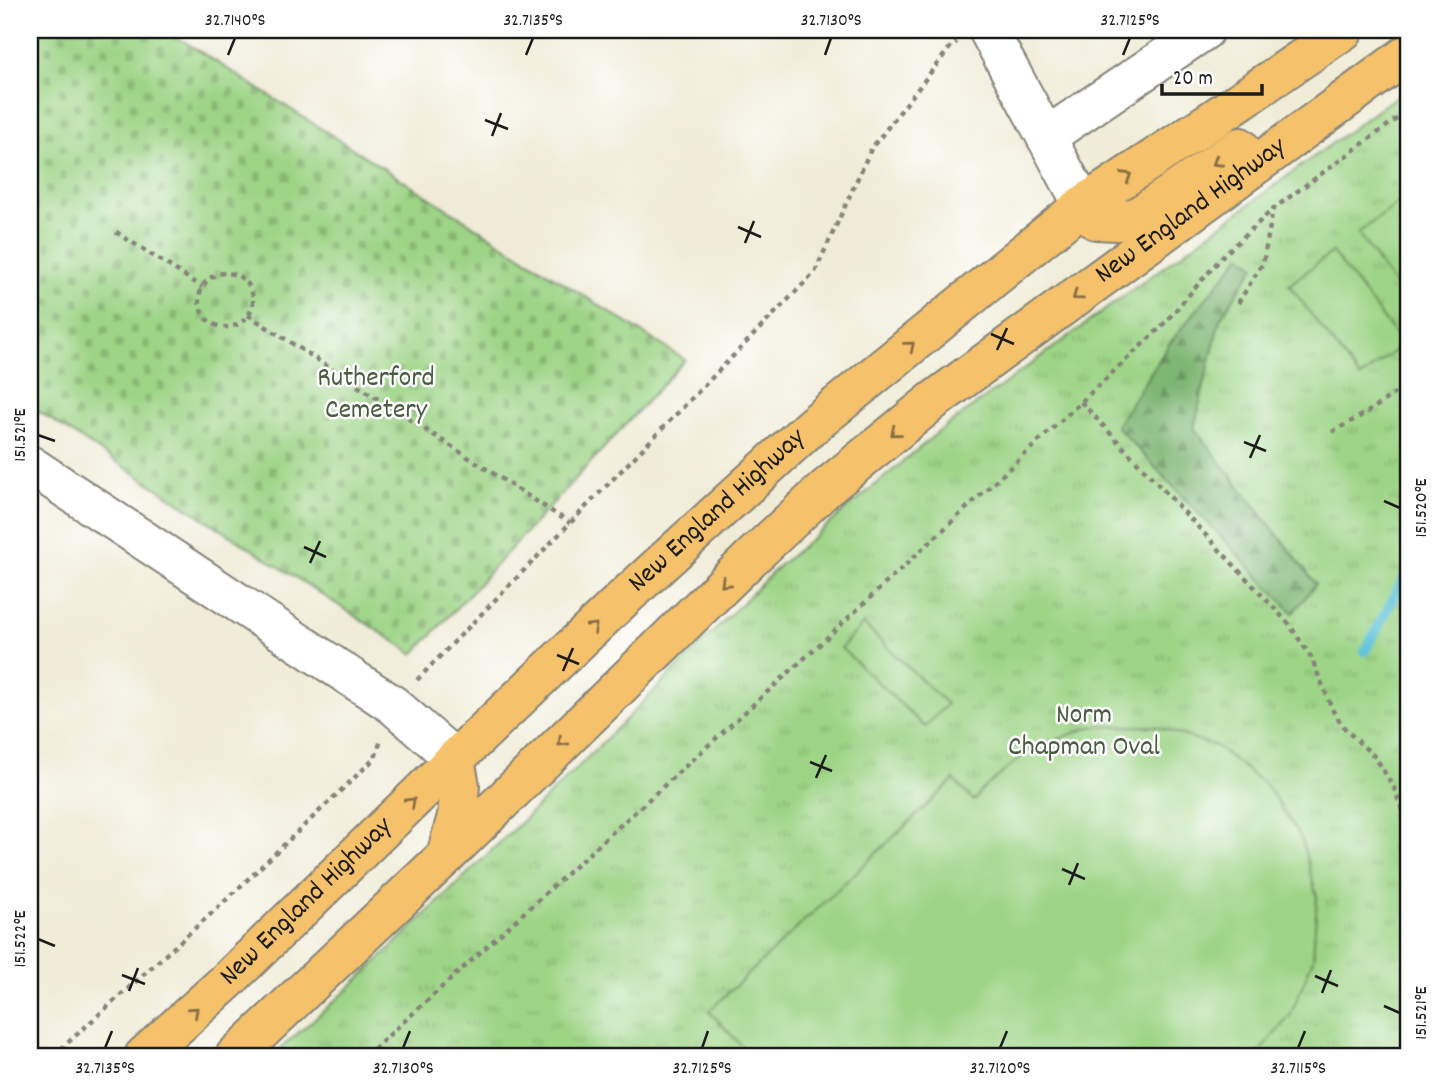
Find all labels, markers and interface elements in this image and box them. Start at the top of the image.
text: 32.7140°S [205,9,265,34]
text: 32.7135°S [503,9,563,34]
text: 32.7130°S [800,9,862,34]
text: 32.7125°S [1100,9,1160,34]
scale bar [1162,52,1262,96]
text: 20 m [1173,65,1213,95]
street label: New England Highway [1088,128,1296,295]
one-way arrow [1212,154,1225,167]
one-way arrow [1119,171,1132,184]
one-way arrow [1072,288,1085,300]
one-way arrow [901,342,914,354]
park label: Rutherford Cemetery [317,360,435,432]
text: 151.521°E [9,408,34,462]
street label: New England Highway [620,420,816,604]
one-way arrow [891,424,904,436]
text: 151.520°E [1410,478,1435,538]
one-way arrow [721,575,733,587]
one-way arrow [585,623,598,636]
park label: Norm Chapman Oval [1008,697,1160,769]
one-way arrow [558,734,571,747]
one-way arrow [403,797,416,810]
street label: New England Highway [212,808,403,997]
text: 151.522°E [9,910,34,968]
text: 151.521°E [1410,986,1435,1040]
one-way arrow [186,1006,199,1019]
text: 32.7135°S [75,1057,135,1082]
text: 32.7130°S [372,1057,434,1082]
text: 32.7125°S [672,1057,732,1082]
text: 32.7120°S [969,1057,1031,1082]
text: 32.7115°S [1270,1057,1326,1082]

